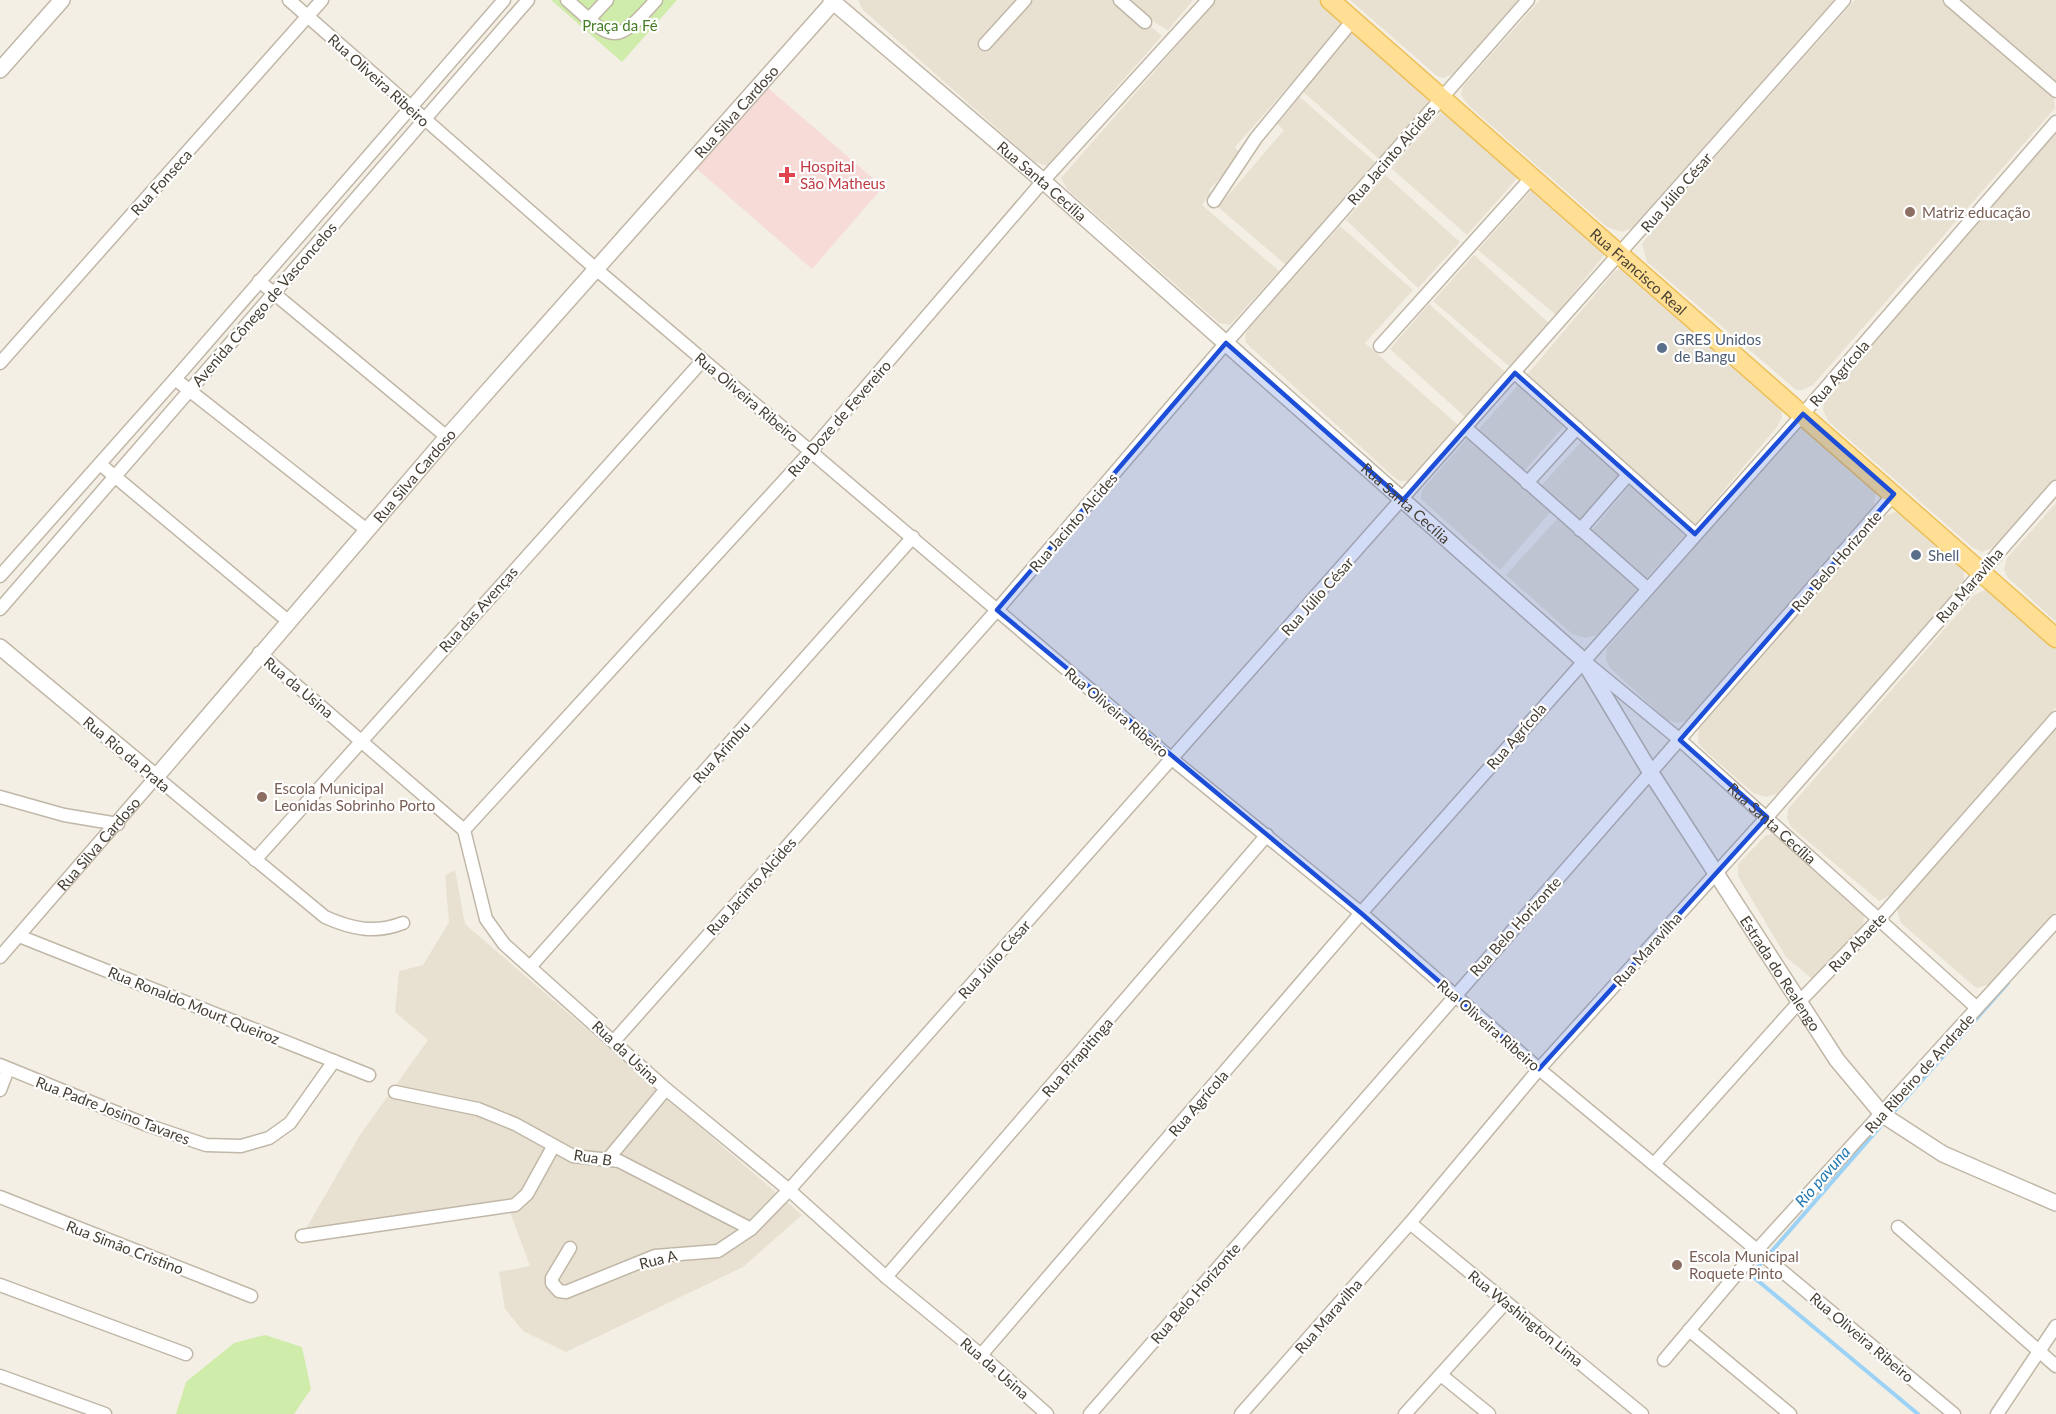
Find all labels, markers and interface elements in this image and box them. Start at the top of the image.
park label: Praça da Fé [582,16,658,34]
street label: Rua Oliveira Ribeiro [325,30,433,130]
street label: Rua Silva Cardoso [690,61,782,161]
street label: Rua Jacinto Alcides [1343,102,1439,208]
street label: Rua Santa Cecília [994,137,1091,225]
street label: Rua Fonseca [127,145,195,219]
street label: Rua Júlio César [1637,148,1716,235]
place label: Hospital São Matheus [800,157,885,192]
marker: Hospital São Matheus [778,166,796,184]
place label: Matriz educação [1922,203,2031,221]
marker: Matriz educação [1903,205,1917,219]
street label: Avenida Cônego de Vasconcelos [188,218,340,390]
street label: Rua Francisco Real [1587,224,1691,318]
place label: GRES Unidos de Bangu [1674,330,1761,365]
street label: Rua Agrícola [1805,336,1873,410]
marker: GRES Unidos de Bangu [1655,341,1669,355]
street label: Rua Oliveira Ribeiro [691,348,803,446]
street label: Rua Doze de Fevereiro [784,356,894,480]
street label: Rua Silva Cardoso [369,425,459,526]
street label: Rua Santa Cecília [1358,459,1454,547]
street label: Rua Jacinto Alcides [1025,469,1121,575]
street label: Rua Belo Horizonte [1787,507,1885,615]
street label: Rua Maravilha [1932,544,2006,626]
place label: Shell [1928,546,1959,564]
marker: Shell [1909,548,1923,562]
street label: Rua Júlio César [1277,553,1357,639]
street label: Rua das Avenças [435,562,521,656]
street label: Rua da Usina [261,653,337,721]
street label: Rua Oliveira Ribeiro [1061,663,1173,761]
street label: Rua Agrícola [1482,699,1550,773]
street label: Rua Rio da Prata [80,712,174,796]
street label: Rua Arimbu [689,718,753,786]
place label: Escola Municipal Leonidas Sobrinho Porto [274,779,435,814]
street label: Rua Santa Cecília [1724,779,1820,868]
marker: Escola Municipal Leonidas Sobrinho Porto [255,790,269,804]
street label: Rua Silva Cardoso [53,793,144,894]
street label: Rua Jacinto Alcides [702,833,800,939]
street label: Rua Belo Horizonte [1466,873,1564,979]
street label: Rua Maravilha [1609,908,1685,990]
street label: Rua Abaete [1824,909,1890,975]
street label: Estrada do Realengo [1737,912,1825,1034]
street label: Rua Júlio César [954,916,1034,1002]
street label: Rua Ronaldo Mourt Queiroz [106,962,283,1048]
street label: Rua Oliveira Ribeiro [1434,976,1544,1074]
street label: Rua Ribeiro de Andrade [1861,1009,1978,1137]
street label: Rua Pirapitinga [1038,1014,1116,1100]
street label: Rua da Usina [589,1016,663,1088]
street label: Rua Agrícola [1164,1066,1232,1140]
street label: Rua Padre Josino Tavares [33,1072,193,1148]
water label: Rio pavuna [1790,1142,1854,1210]
street label: Rua B [573,1145,613,1169]
street label: Rua Simão Cristino [64,1216,186,1278]
street label: Rua Belo Horizonte [1146,1239,1244,1347]
street label: Rua A [637,1245,680,1272]
place label: Escola Municipal Roquete Pinto [1689,1247,1799,1282]
marker: Escola Municipal Roquete Pinto [1670,1258,1684,1272]
street label: Rua Washington Lima [1465,1266,1587,1370]
street label: Rua Maravilha [1291,1275,1365,1357]
street label: Rua Oliveira Ribeiro [1806,1288,1918,1386]
street label: Rua da Usina [957,1333,1033,1403]

